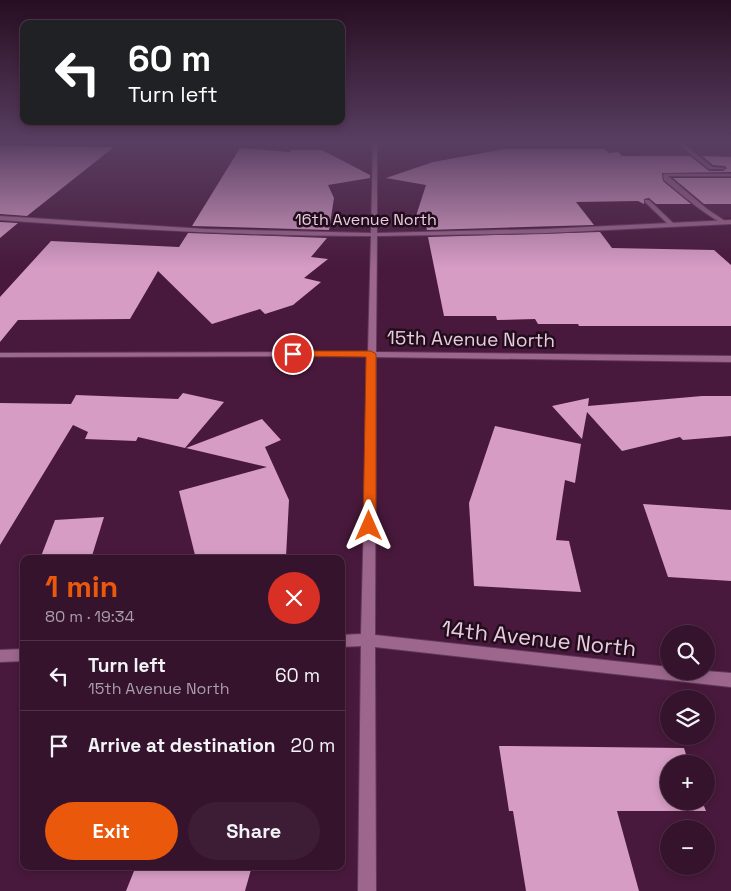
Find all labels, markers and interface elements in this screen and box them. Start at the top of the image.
text: 60 m [128,37,211,81]
icon: left [45,40,110,105]
text: Turn left [128,80,218,108]
street label: 16th Avenue North [295,209,437,230]
street label: 15th Avenue North [387,325,555,353]
pin [272,333,314,375]
icon: arrive [279,340,307,368]
position arrow [342,499,394,551]
text: 1 min [45,567,118,606]
button: close [268,572,320,624]
text: 80 m · 19:34 [45,606,135,627]
street label: 14th Avenue North [440,614,638,662]
map controls [660,625,715,875]
button: search [660,625,715,680]
text: Turn left [88,653,166,678]
icon: left [45,662,73,690]
text: 60 m [275,663,320,688]
text: 15th Avenue North [88,678,230,699]
button: layers [660,690,715,745]
icon: arrive [45,732,73,760]
text: Arrive at destination [88,733,276,758]
text: 20 m [291,733,335,758]
button: + [660,755,715,810]
button: Exit [45,802,178,860]
button: Share [188,802,320,860]
button: − [660,820,715,875]

